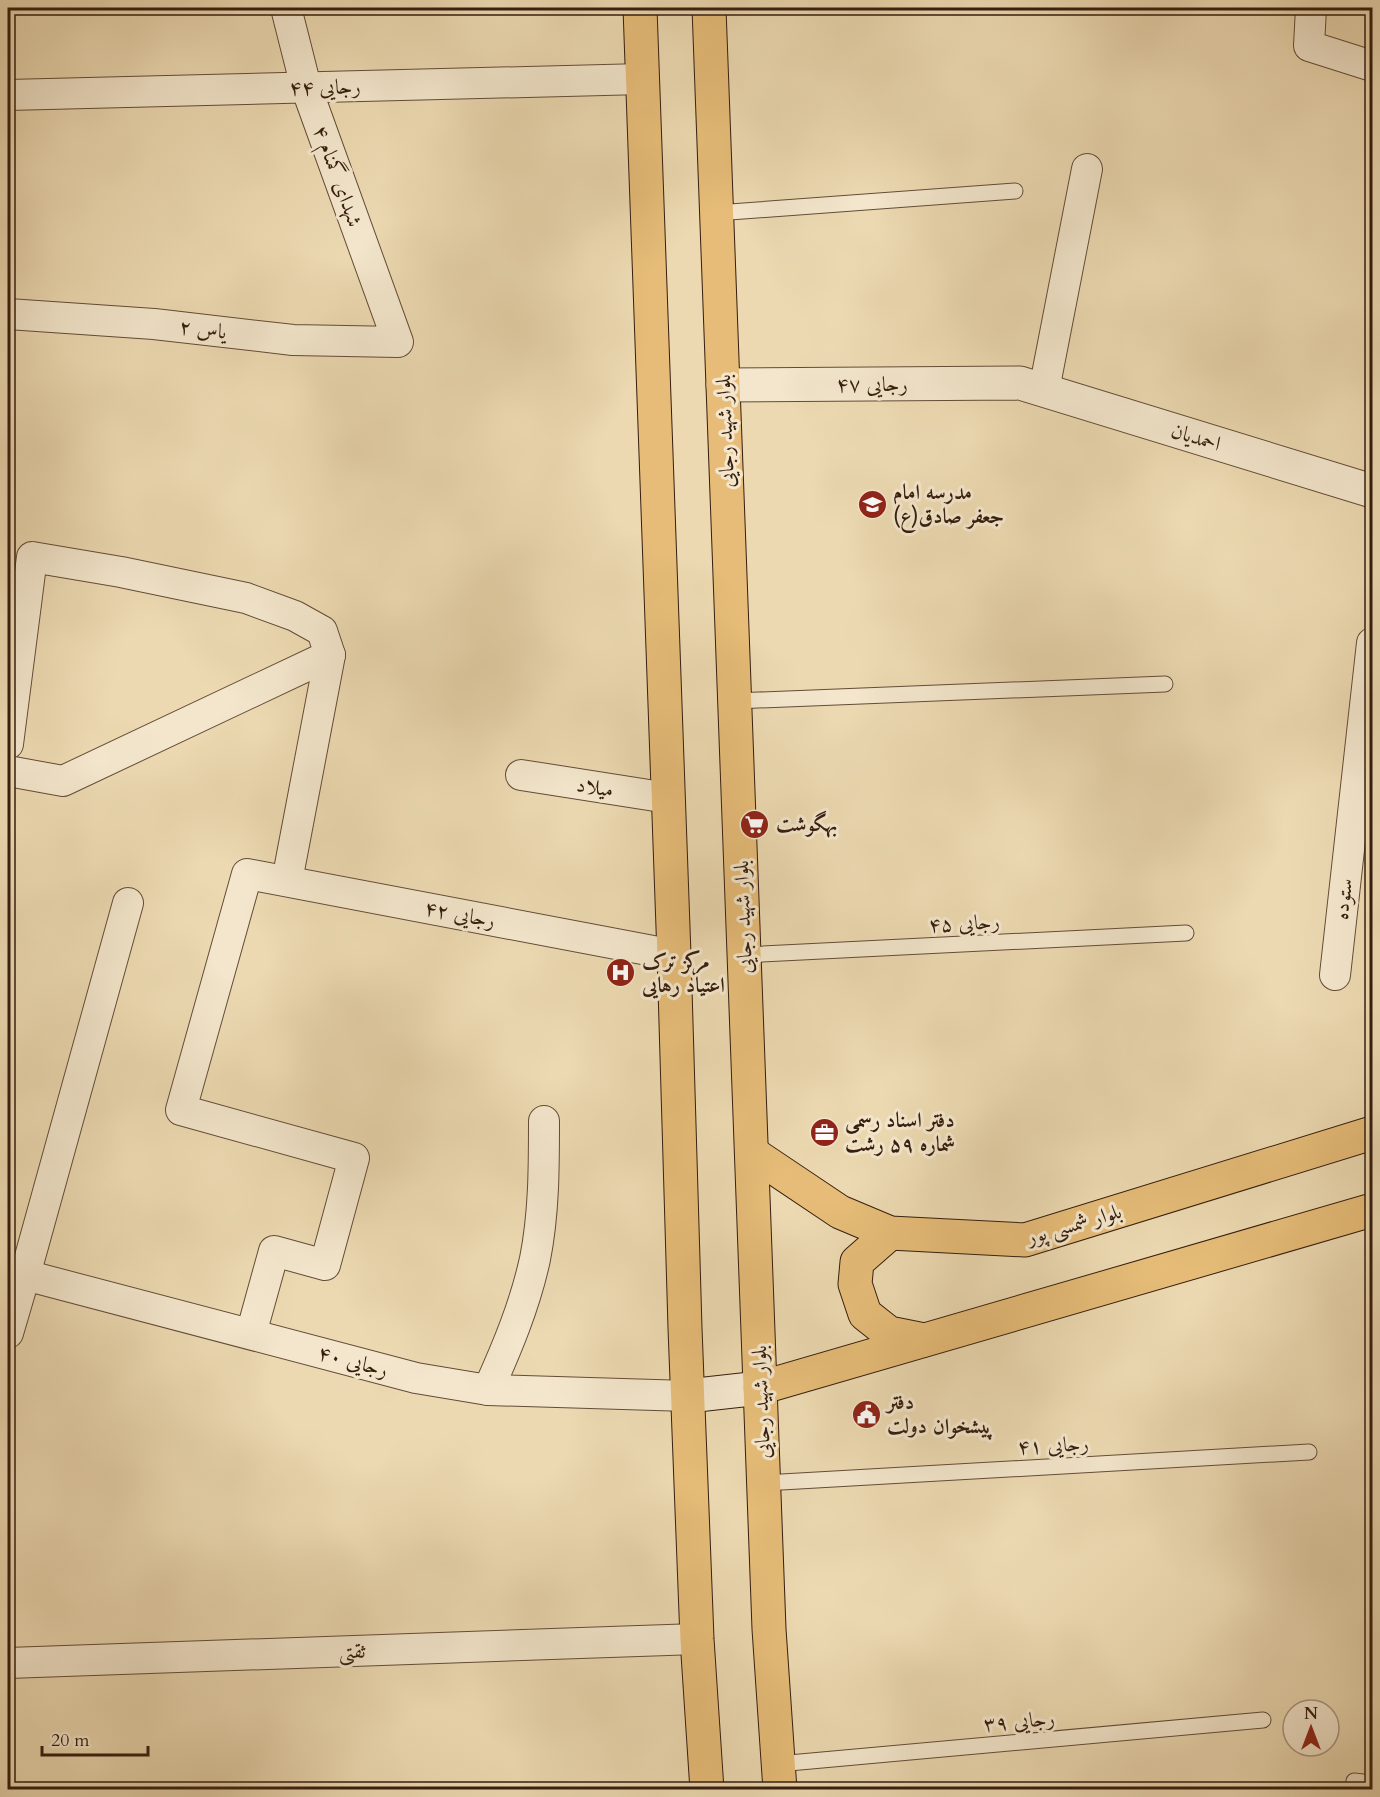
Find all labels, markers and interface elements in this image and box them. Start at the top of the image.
street label: رجایی ۴۴ [289,72,361,103]
street label: شهدای گمنام ۴ [303,121,369,232]
street label: یاس ۲ [178,312,229,347]
street label: رجایی ۴۷ [836,370,908,399]
street label: بلوار شهید رجایی [709,374,742,488]
street label: احمدیان [1167,416,1224,459]
place label: مدرسه امام جعفر صادق(ع) [893,478,1004,533]
school or university icon: مدرسه امام جعفر صادق(ع) [856,488,888,520]
street label: میلاد [574,770,616,805]
supermarket icon: بهگوشت [739,808,771,840]
place label: بهگوشت [776,810,837,839]
street label: بلوار شهید رجایی [727,860,760,974]
street label: ستوده [1327,877,1360,921]
street label: رجایی ۴۲ [422,893,498,936]
street label: رجایی ۴۵ [928,907,1001,940]
place label: مرکز ترک اعتیاد رهایی [641,947,725,1000]
hospital icon: مرکز ترک اعتیاد رهایی [605,957,637,989]
place label: دفتر اسناد رسمی شماره ۵۹ رشت [845,1106,955,1159]
office icon: دفتر اسناد رسمی شماره ۵۹ رشت [808,1116,840,1148]
street label: بلوار شمسی پور [1021,1197,1125,1252]
street label: رجایی ۴۰ [315,1338,391,1385]
street label: بلوار شهید رجایی [745,1345,778,1459]
place label: دفتر پیشخوان دولت [885,1388,993,1441]
public building icon: دفتر پیشخوان دولت [850,1398,882,1430]
street label: رجایی ۴۱ [1017,1429,1090,1462]
street label: ثقتی [338,1636,367,1666]
north arrow [1281,1698,1341,1758]
text: N [1304,1703,1318,1725]
street label: رجایی ۳۹ [982,1704,1056,1739]
scale bar [42,1719,148,1757]
text: 20 m [51,1728,90,1753]

